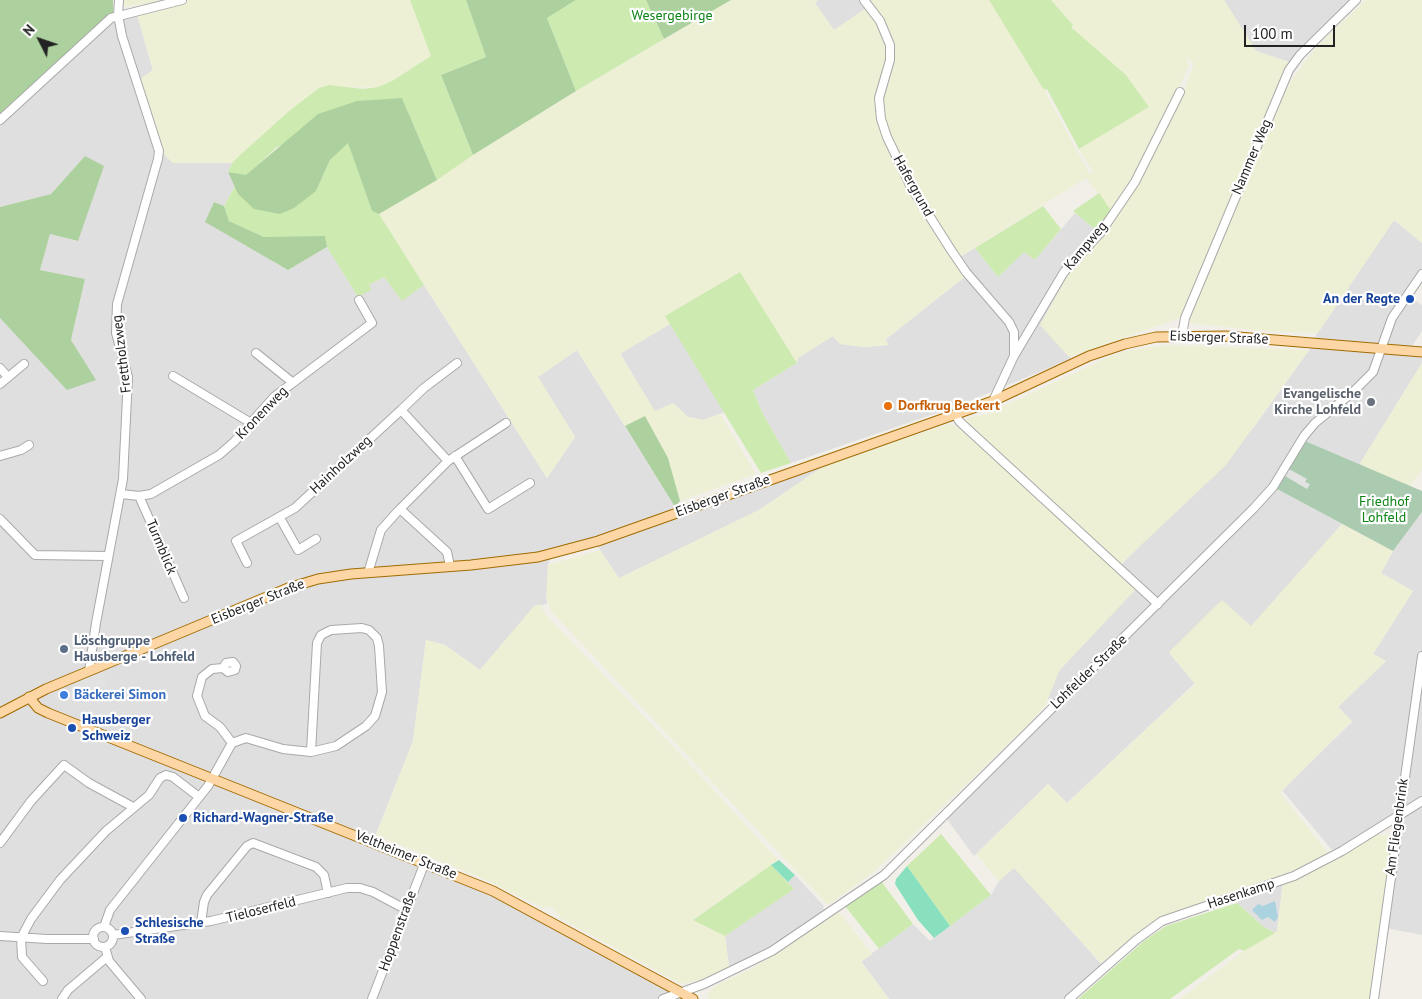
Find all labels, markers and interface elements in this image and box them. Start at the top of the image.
park label: Wesergebirge [631,8,713,24]
north arrow [15,15,65,65]
scale bar [1247,15,1338,47]
text: N [19,21,38,40]
text: 100 m [1252,24,1293,43]
street label: Nammer Weg [1229,117,1275,197]
street label: Hafergrund [889,152,937,220]
street label: Kampweg [1061,218,1111,274]
place label: An der Regte [1323,291,1400,307]
marker: An der Regte [1404,293,1416,305]
street label: Frettholzweg [109,314,135,394]
street label: Eisberger Straße [1169,328,1269,348]
street label: Kronenweg [233,383,291,443]
place label: Evangelische Kirche Lohfeld [1274,386,1361,418]
marker: Evangelische Kirche Lohfeld [1365,396,1377,408]
place label: Dorfkrug Beckert [898,398,1000,414]
marker: Dorfkrug Beckert [882,400,894,412]
street label: Hainholzweg [307,432,375,498]
street label: Eisberger Straße [674,471,772,521]
park label: Friedhof Lohfeld [1359,494,1409,526]
street label: Turmblick [142,517,180,577]
street label: Eisberger Straße [209,576,307,628]
street label: Lohfelder Straße [1047,631,1131,713]
place label: Löschgruppe Hausberge - Lohfeld [74,633,195,666]
marker: Löschgruppe Hausberge - Lohfeld [58,643,70,655]
place label: Bäckerei Simon [74,687,166,703]
marker: Bäckerei Simon [58,689,70,701]
place label: Hausberger Schweiz [82,712,151,744]
marker: Hausberger Schweiz [66,722,78,734]
street label: Am Fliegenbrink [1382,777,1412,877]
place label: Richard-Wagner-Straße [193,810,334,826]
marker: Richard-Wagner-Straße [177,812,189,824]
street label: Veltheimer Straße [353,827,459,883]
street label: Hasenkamp [1205,875,1277,913]
street label: Hoppenstraße [376,888,420,974]
street label: Tieloserfeld [225,893,297,927]
place label: Schlesische Straße [135,915,204,948]
marker: Schlesische Straße [119,925,131,937]

